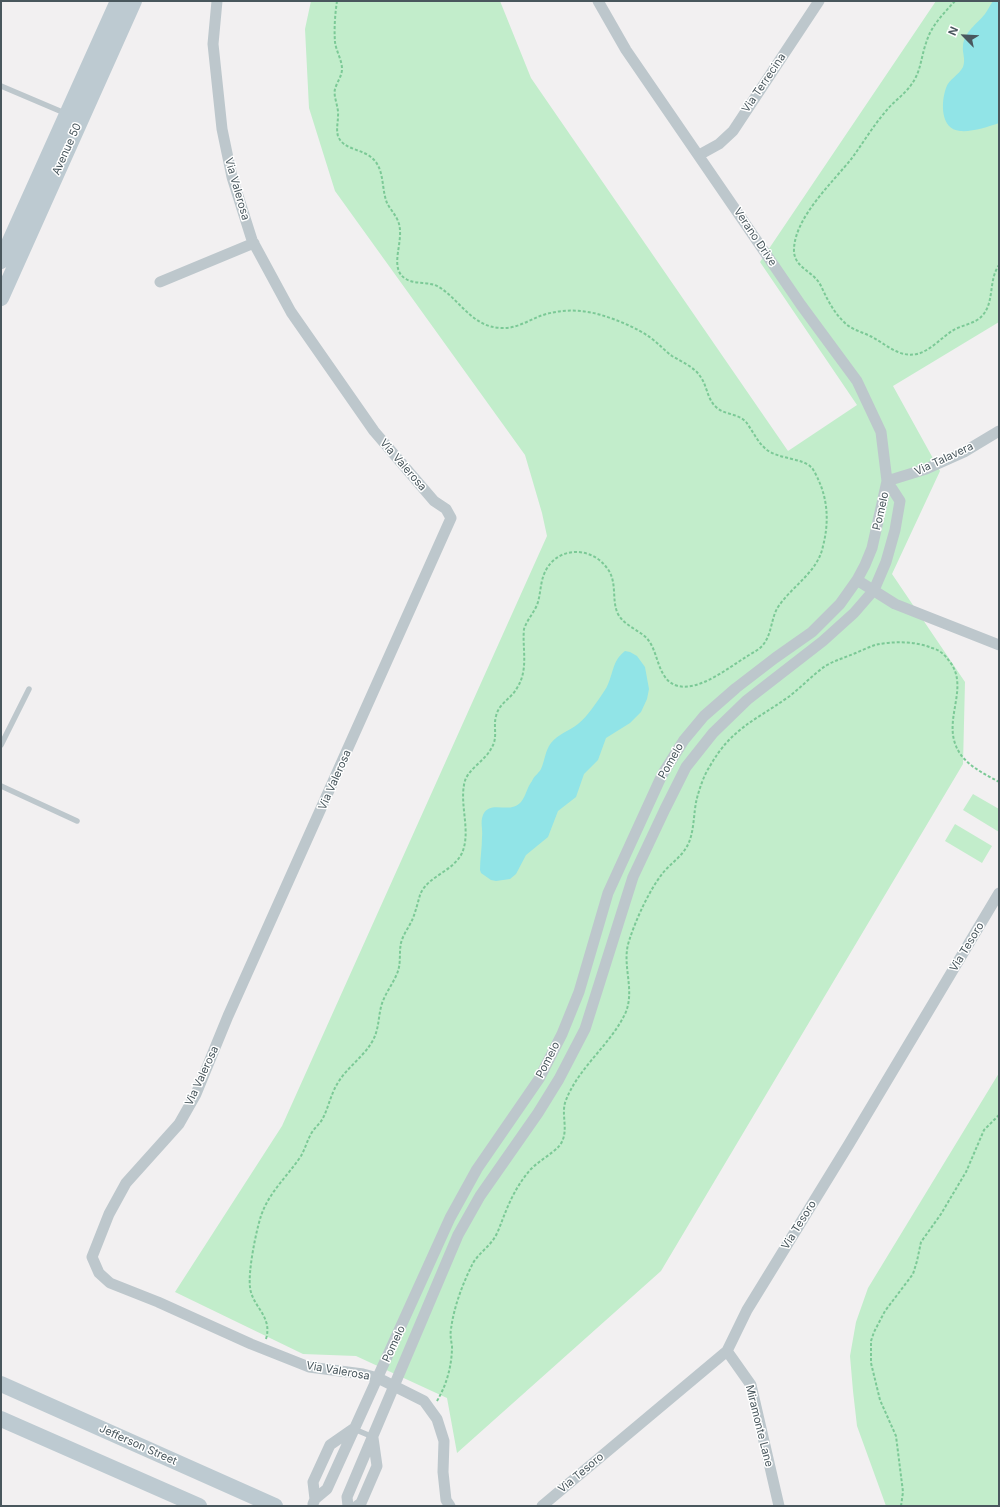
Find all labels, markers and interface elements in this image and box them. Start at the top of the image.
north arrow [944,16,984,56]
text: N [945,24,961,38]
street label: Via Terrecina [739,51,789,115]
street label: Avenue 50 [50,121,84,177]
street label: Via Valerosa [222,156,252,222]
street label: Verano Drive [731,205,779,269]
street label: Via Valerosa [377,436,429,494]
street label: Via Talavera [912,440,976,478]
street label: Pomelo [870,491,892,531]
street label: Pomelo [656,741,686,781]
street label: Via Valerosa [316,748,354,812]
street label: Via Tesoro [947,920,987,974]
street label: Pomelo [533,1040,563,1080]
street label: Via Valerosa [182,1044,222,1108]
street label: Via Tesoro [779,1198,819,1252]
street label: Pomelo [380,1324,408,1364]
street label: Via Valerosa [305,1359,371,1383]
street label: Miramonte Lane [742,1384,776,1468]
street label: Jefferson Street [97,1422,179,1468]
street label: Via Tesoro [556,1450,606,1496]

